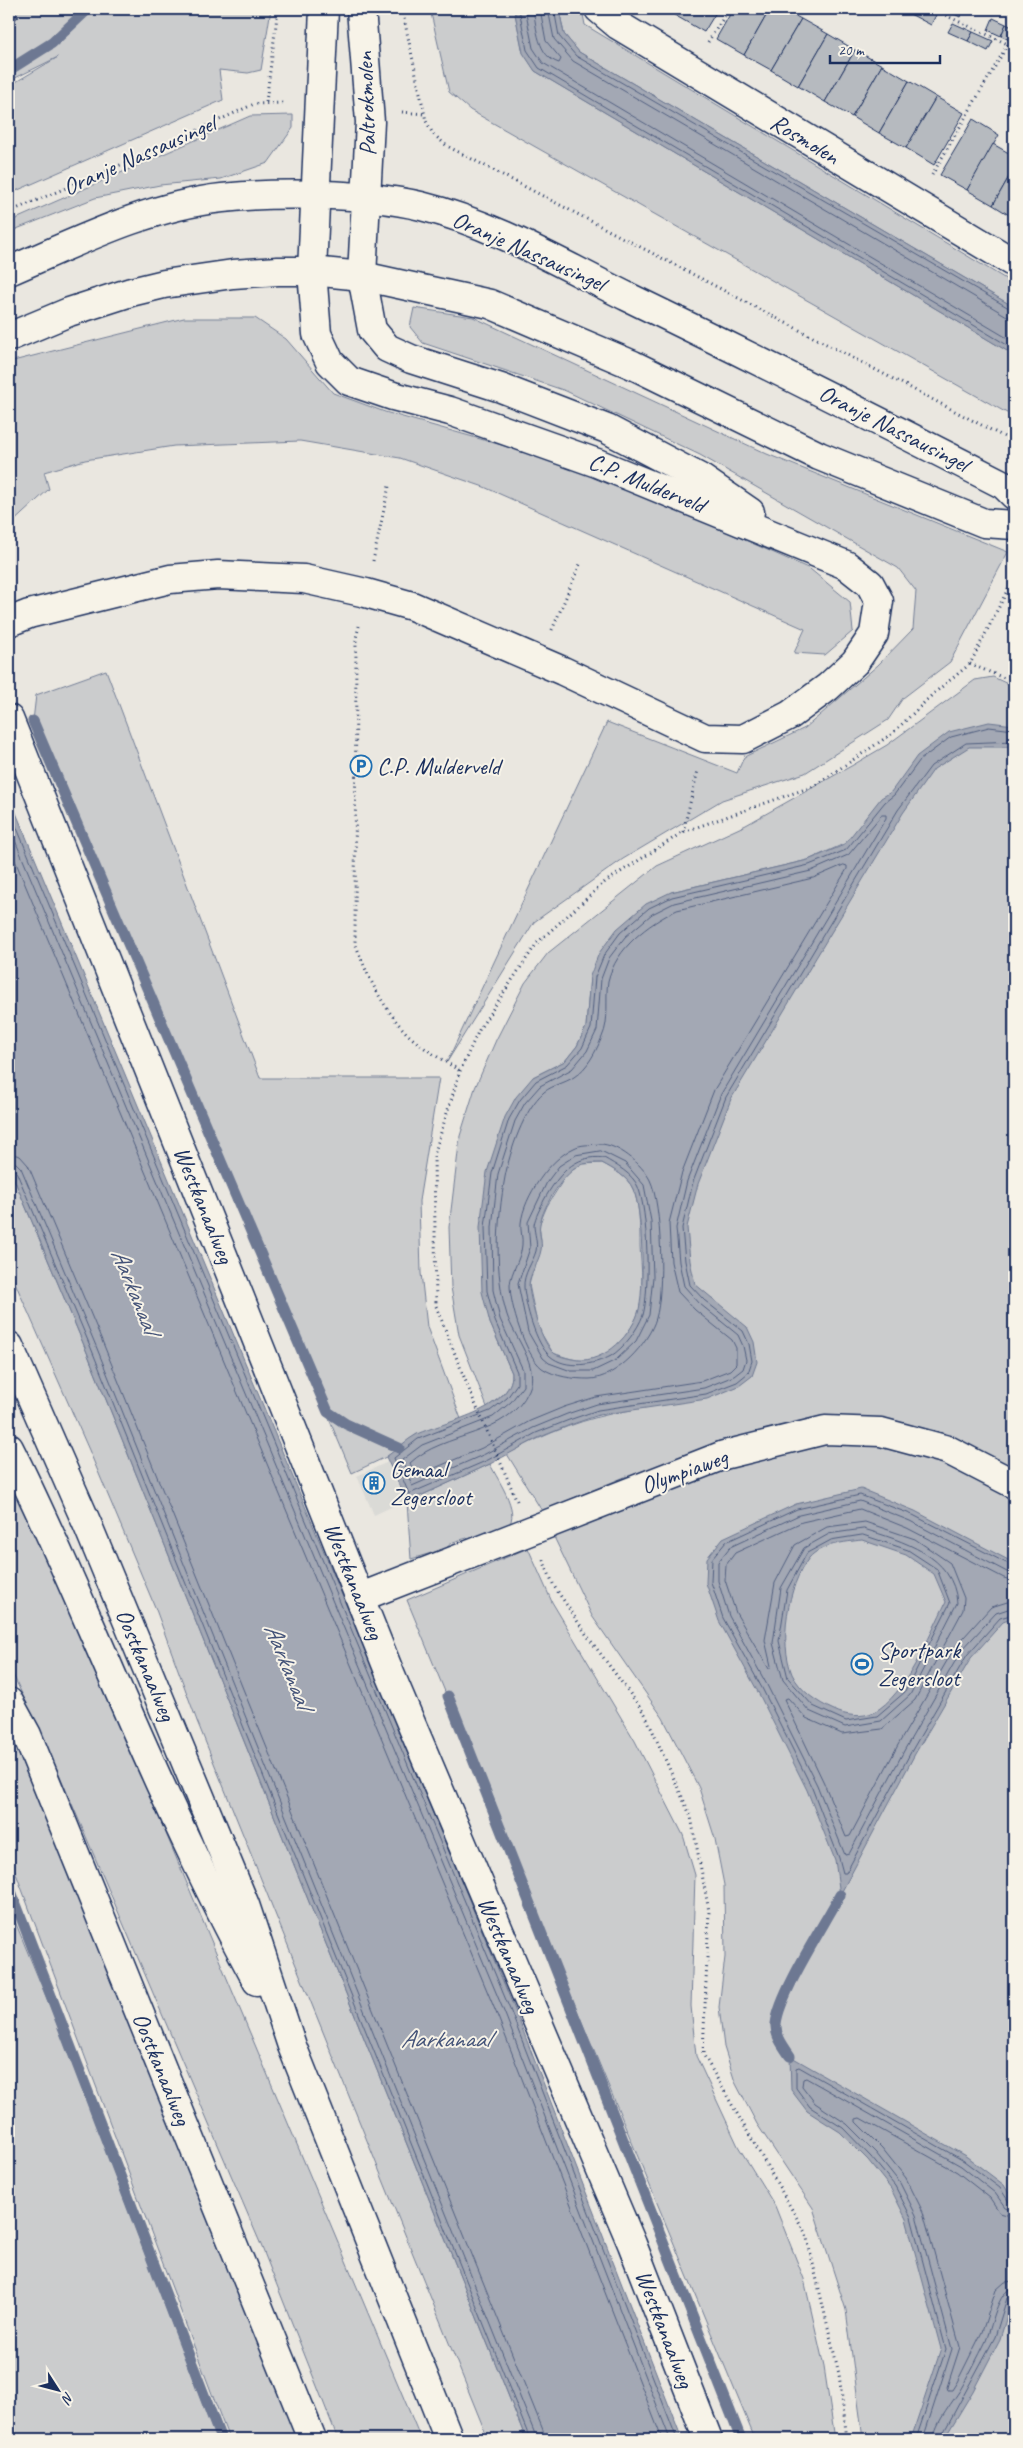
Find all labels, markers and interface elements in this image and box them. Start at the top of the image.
scale bar [830,32,940,64]
text: 20 m [838,41,865,60]
street label: Paltrokmolen [349,50,383,157]
street label: Oranje Nassausingel [58,106,224,202]
street label: Rosmolen [765,107,846,172]
street label: Oranje Nassausingel [448,204,614,300]
street label: Oranje Nassausingel [814,377,977,480]
street label: C.P. Mulderveld [584,446,713,521]
place label: C.P. Mulderveld [377,751,504,781]
parking icon: C.P. Mulderveld [349,754,373,778]
street label: Westkanaalweg [167,1142,242,1269]
water label: Aarkanaal [104,1243,170,1345]
street label: Olympiaweg [637,1441,733,1500]
place label: Gemaal Zegersloot [390,1454,474,1512]
building icon: Gemaal Zegersloot [362,1471,386,1495]
street label: Westkanaalweg [317,1518,392,1645]
street label: Oostkanaalweg [109,1604,184,1727]
water label: Aarkanaal [257,1618,323,1720]
place label: Sportpark Zegersloot [878,1635,962,1693]
sports icon: Sportpark Zegersloot [850,1652,874,1676]
street label: Westkanaalweg [471,1892,548,2019]
street label: Oostkanaalweg [126,2008,199,2131]
water label: Aarkanaal [401,2023,498,2055]
street label: Westkanaalweg [629,2266,702,2394]
north arrow [32,2366,82,2416]
text: N [57,2389,78,2408]

